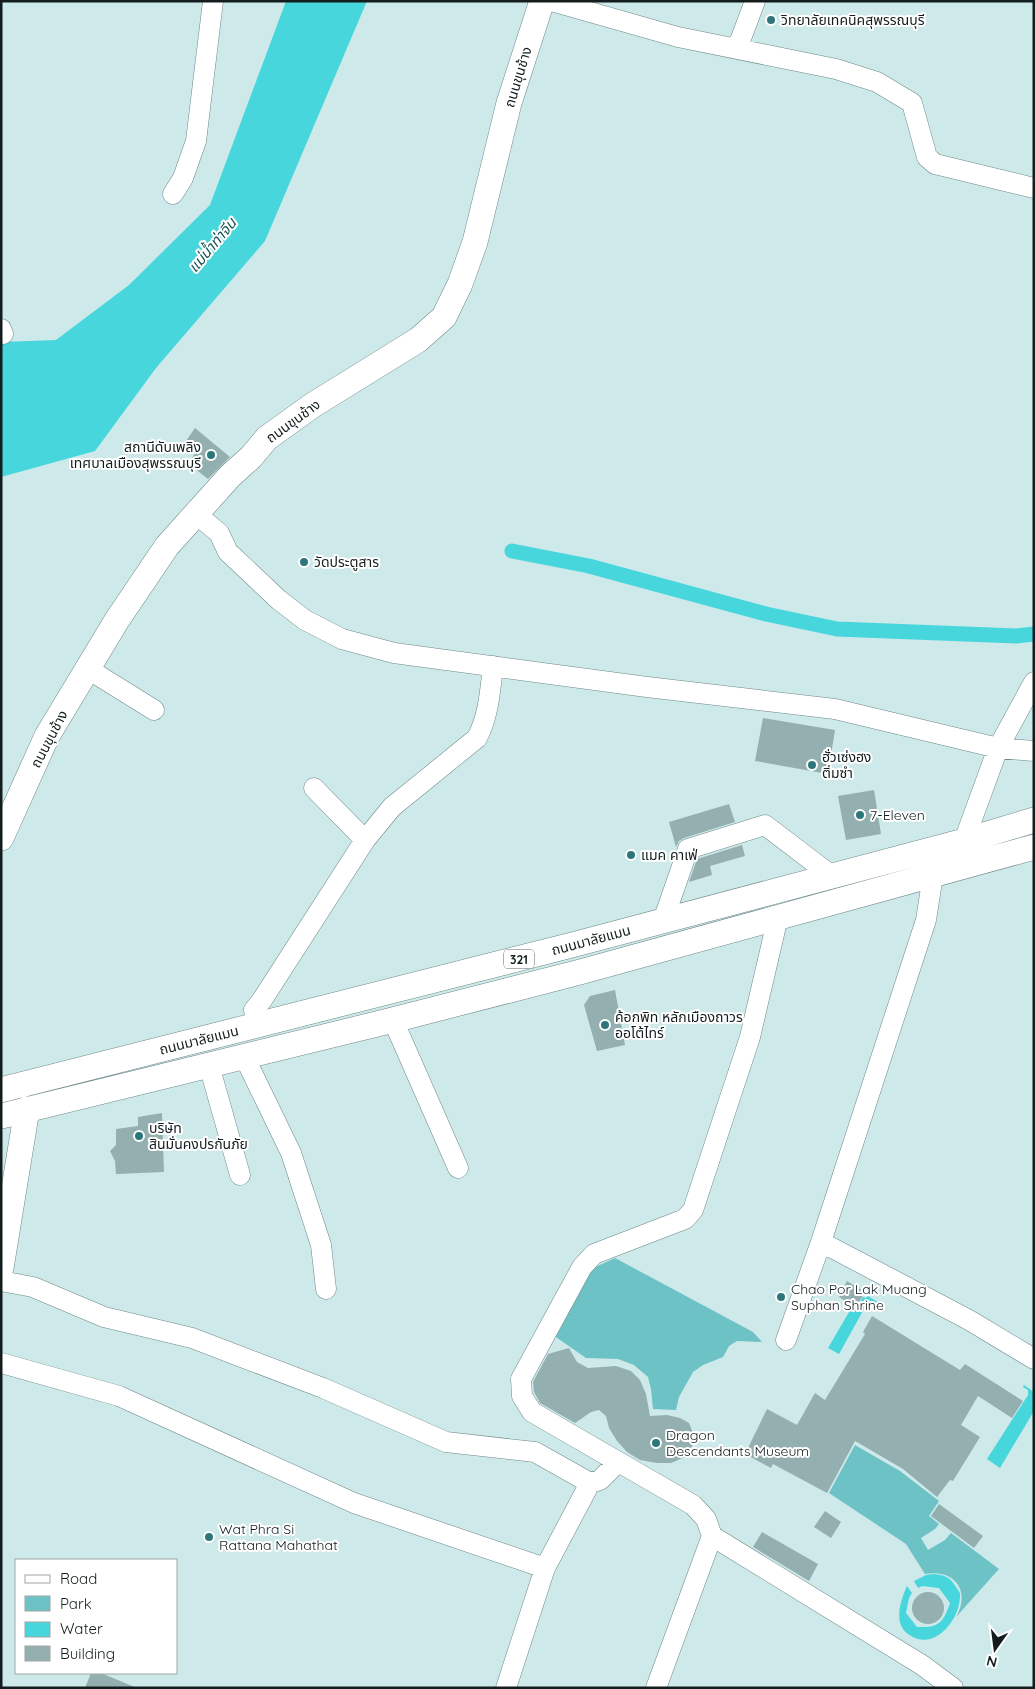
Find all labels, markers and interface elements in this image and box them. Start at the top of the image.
place label: วิทยาลัยเทคนิคสุพรรณบุรี [780,11,925,29]
marker: วิทยาลัยเทคนิคสุพรรณบุรี [765,14,777,26]
street label: ถนนขุนช้าง [500,44,536,110]
water label: แม่น้ำท่าจีน [183,213,241,276]
street label: ถนนขุนช้าง [262,395,324,447]
place label: สถานีดับเพลิง เทศบาลเมืองสุพรรณบุรี [70,438,201,472]
marker: สถานีดับเพลิง เทศบาลเมืองสุพรรณบุรี [205,449,217,461]
place label: วัดประตูสาร [314,553,379,571]
marker: วัดประตูสาร [298,556,310,568]
street label: ถนนขุนช้าง [26,707,72,771]
place label: ฮั่วเซ่งฮง ติ่มซำ [822,748,871,782]
marker: ฮั่วเซ่งฮง ติ่มซำ [806,759,818,771]
place label: 7-Eleven [870,806,925,824]
marker: 7-Eleven [854,809,866,821]
place label: แมค คาเฟ่ [641,846,698,864]
marker: แมค คาเฟ่ [625,849,637,861]
street label: ถนนมาลัยแมน [549,921,633,959]
road number: 321 [504,950,534,969]
place label: ค้อกพิท หลักเมืองถาวร ออโต้ไทร์ [615,1008,743,1042]
marker: ค้อกพิท หลักเมืองถาวร ออโต้ไทร์ [599,1019,611,1031]
street label: ถนนมาลัยแมน [157,1021,241,1059]
place label: บริษัท สินมั่นคงปรกันภัย [149,1119,248,1153]
marker: บริษัท สินมั่นคงปรกันภัย [133,1130,145,1142]
place label: Chao Por Lak Muang Suphan Shrine [791,1280,927,1314]
marker: Chao Por Lak Muang Suphan Shrine [775,1291,787,1303]
place label: Dragon Descendants Museum [666,1426,809,1460]
marker: Dragon Descendants Museum [650,1437,662,1449]
place label: Wat Phra Si Rattana Mahathat [219,1520,338,1554]
marker: Wat Phra Si Rattana Mahathat [203,1531,215,1543]
legend [15,1559,178,1674]
text: Road [60,1569,97,1588]
text: Park [60,1594,92,1613]
text: Water [60,1619,103,1638]
north arrow [970,1624,1020,1674]
text: Building [60,1644,115,1663]
text: N [985,1652,999,1672]

